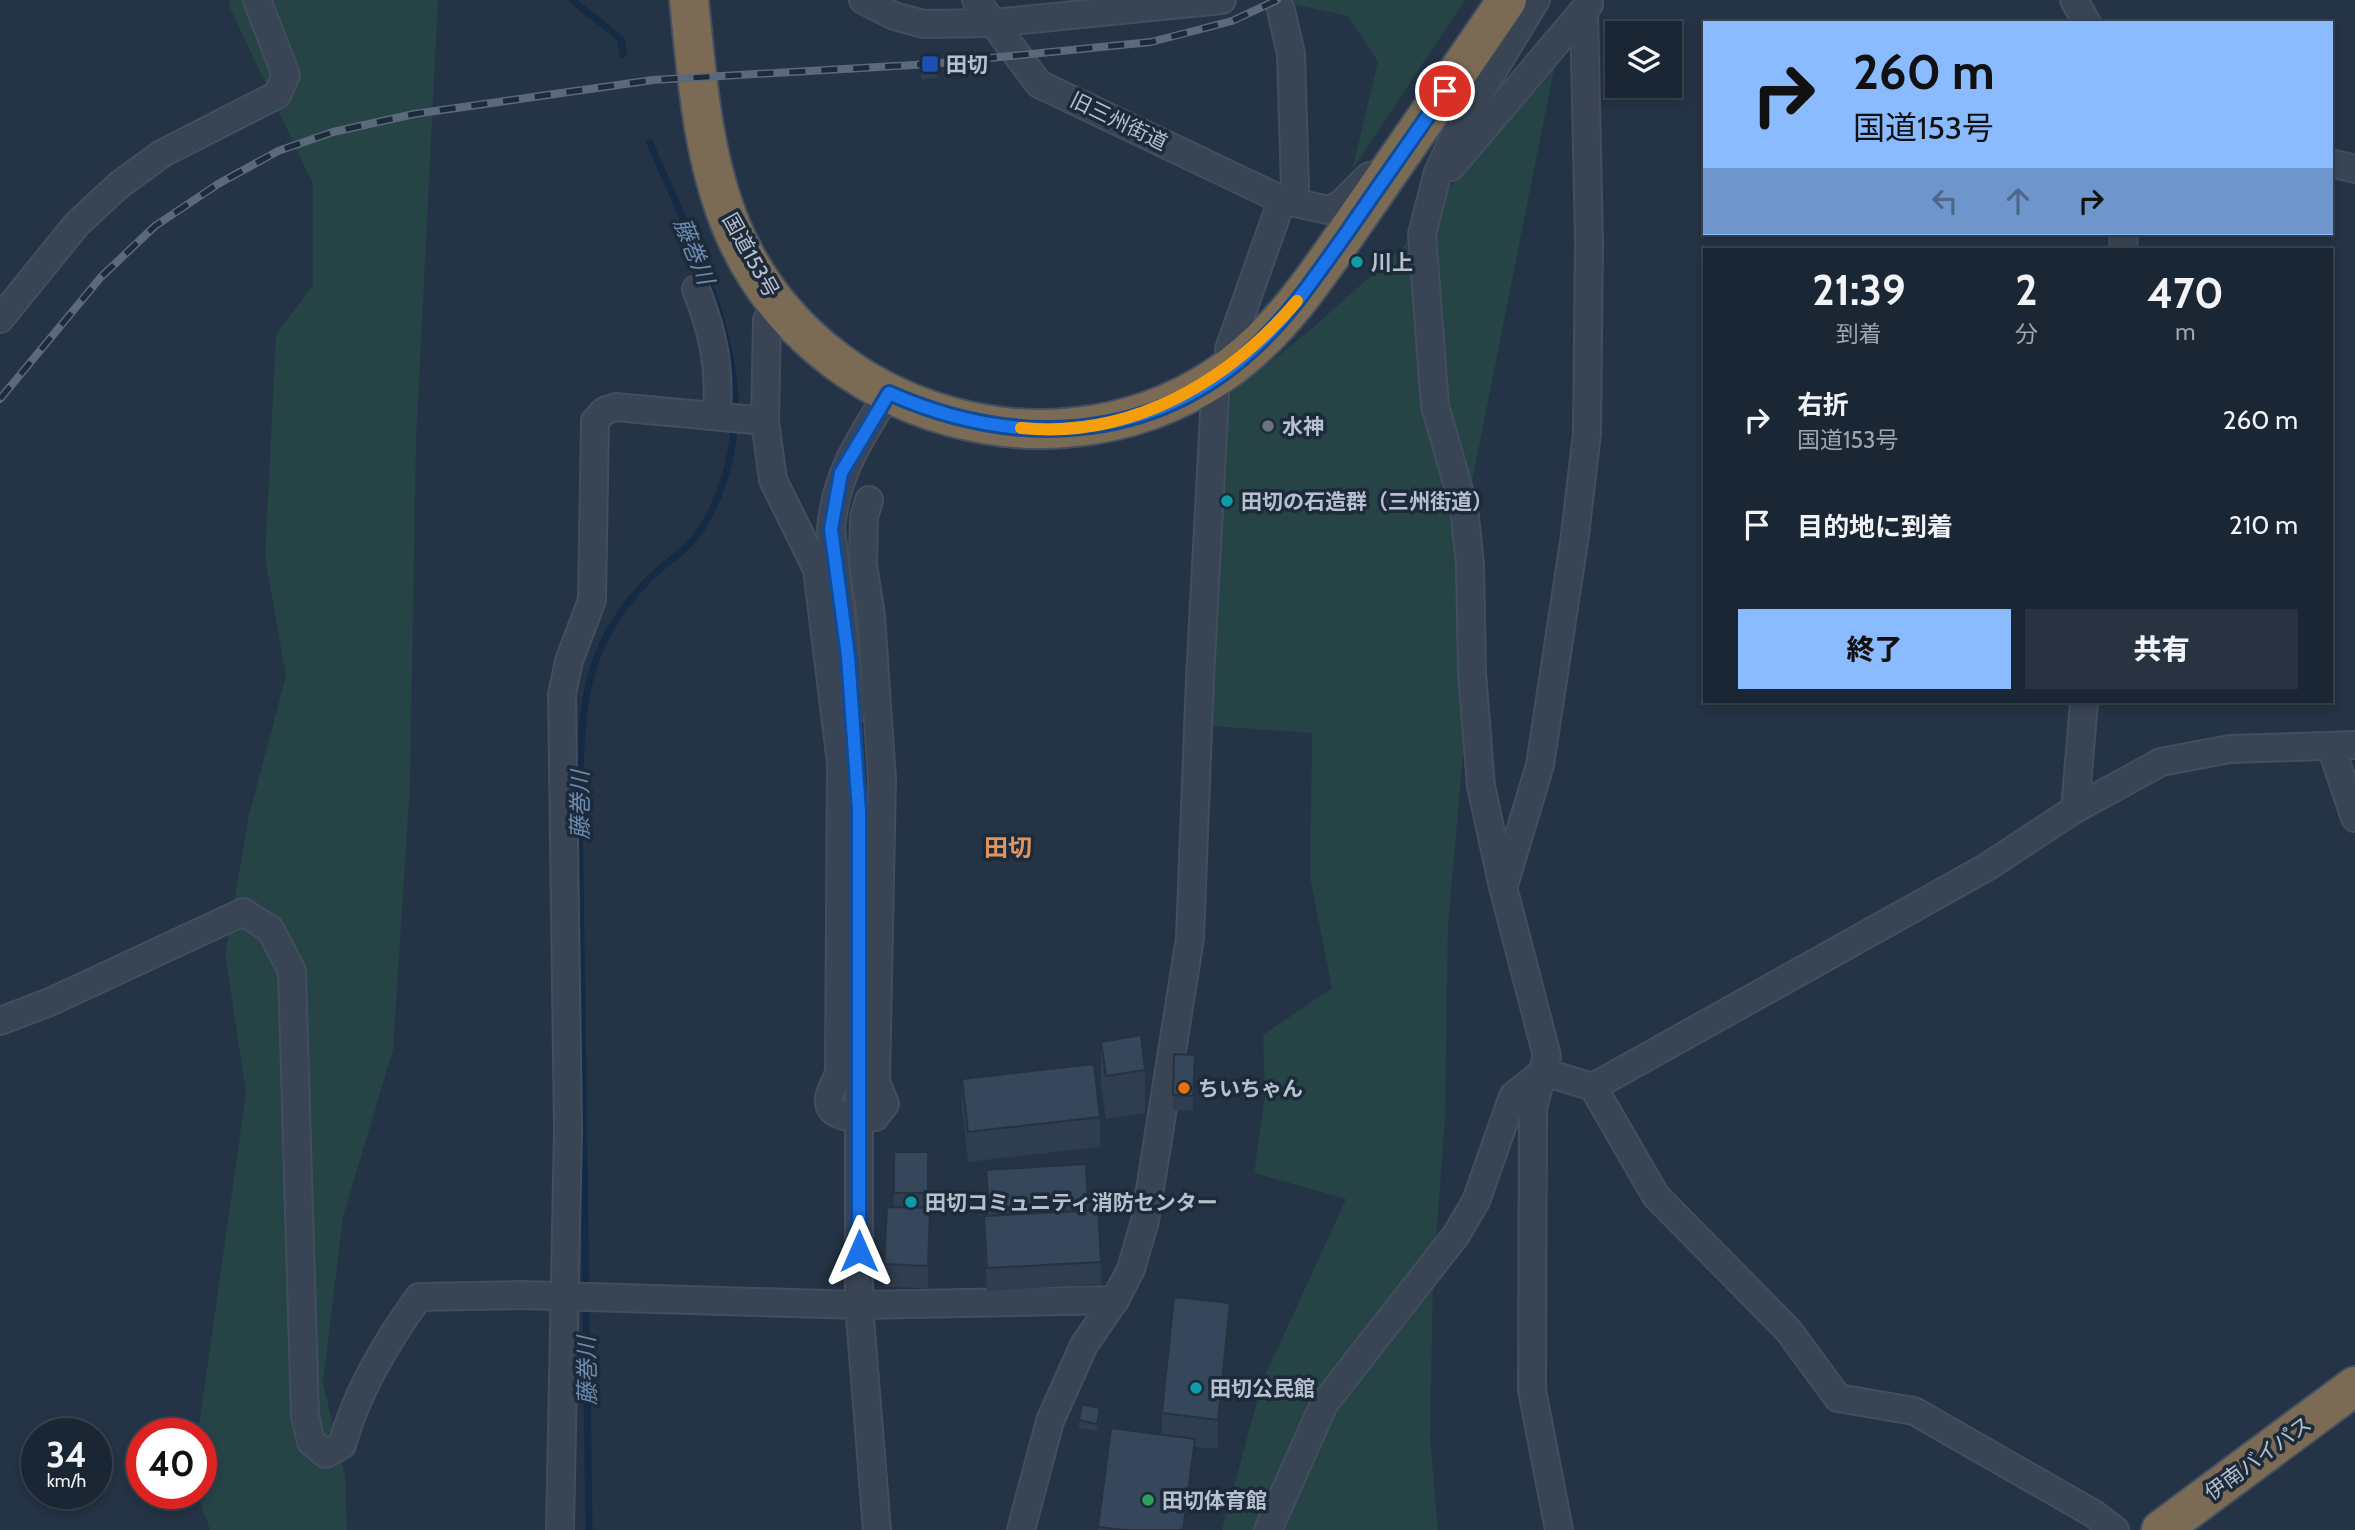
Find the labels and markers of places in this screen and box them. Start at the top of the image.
place label: 田切 [946,52,988,77]
marker: 田切 [920,54,940,74]
pin [1415,61,1475,121]
place label: 川上 [1371,250,1413,275]
marker: 川上 [1349,254,1365,270]
place label: 水神 [1282,414,1324,439]
marker: 水神 [1260,418,1276,434]
place label: 田切の石造群（三州街道） [1241,489,1493,514]
marker: 田切の石造群（三州街道） [1219,493,1235,509]
place label: ちいちゃん [1198,1076,1303,1101]
marker: ちいちゃん [1176,1080,1192,1096]
place label: 田切コミュニティ消防センター [925,1190,1218,1215]
marker: 田切コミュニティ消防センター [903,1194,919,1210]
place label: 田切公民館 [1210,1376,1315,1401]
marker: 田切公民館 [1188,1380,1204,1396]
place label: 田切体育館 [1162,1488,1267,1513]
marker: 田切体育館 [1140,1492,1156,1508]

